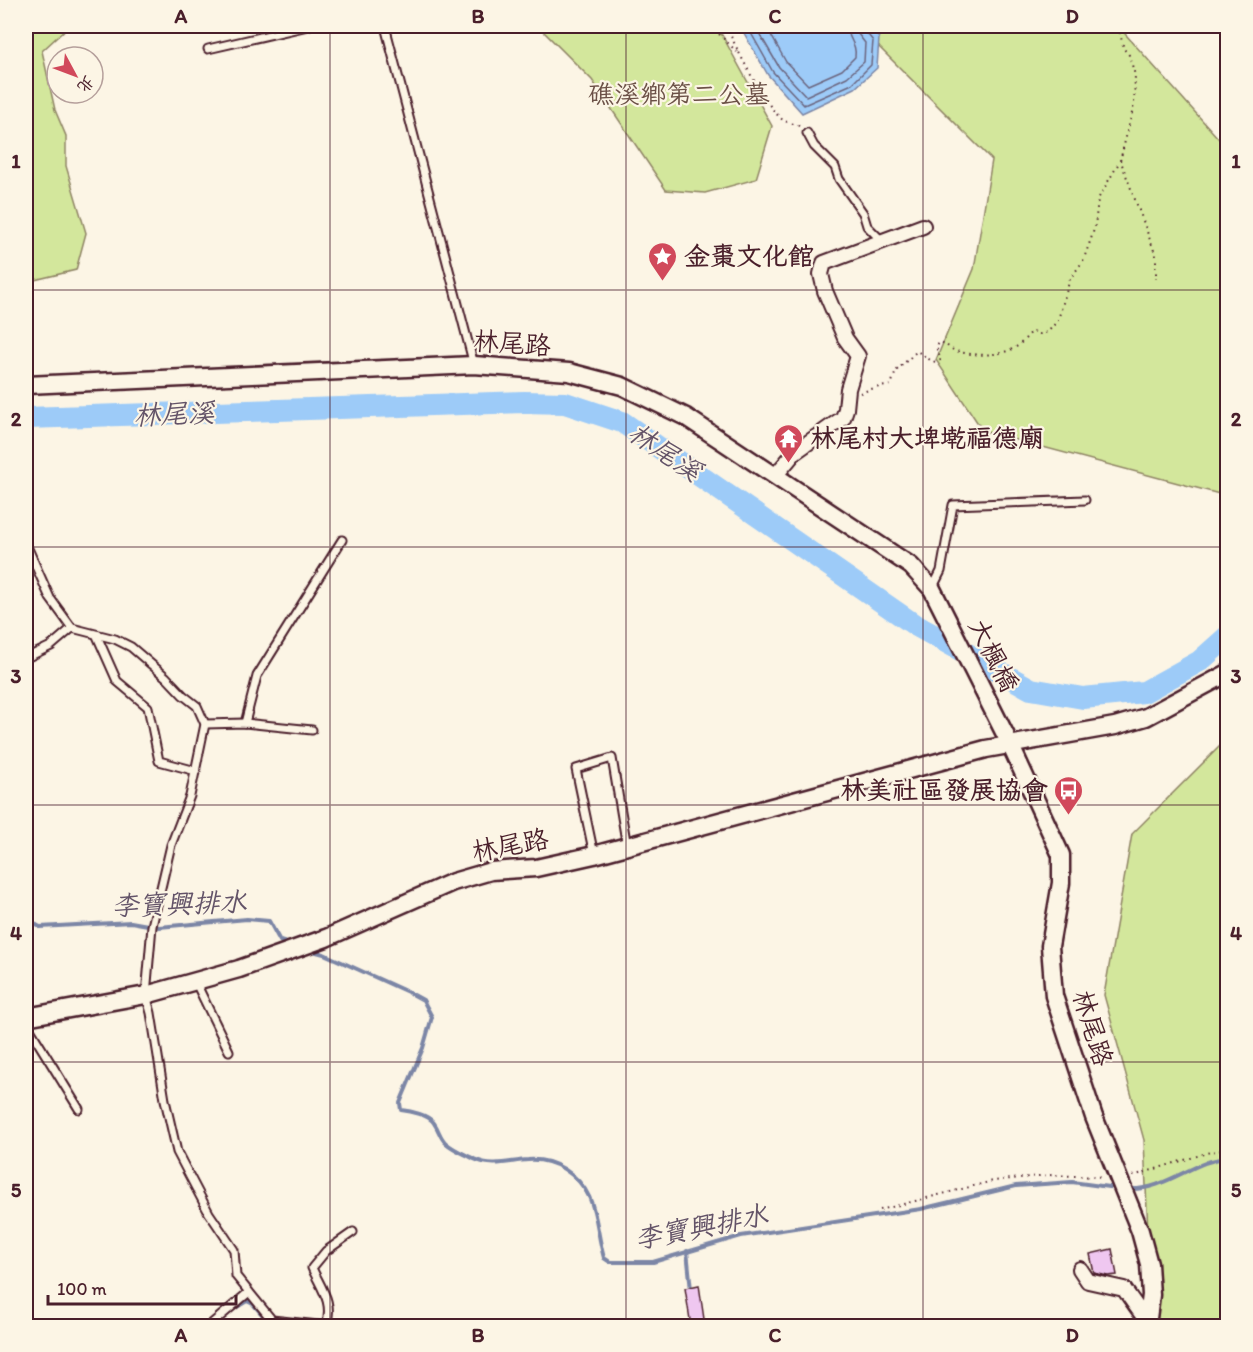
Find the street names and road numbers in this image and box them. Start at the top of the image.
street label: 林尾路 [472,324,552,362]
street label: 大楓橋 [962,613,1026,697]
street label: 林尾路 [469,822,551,868]
street label: 林尾路 [1066,986,1120,1070]

